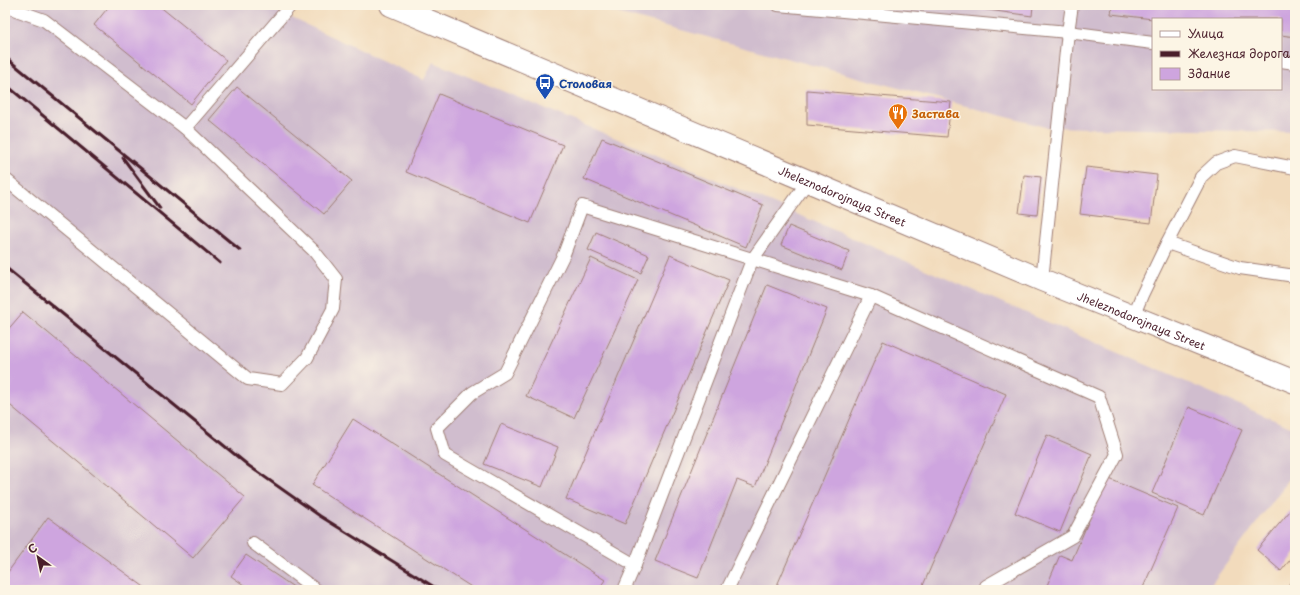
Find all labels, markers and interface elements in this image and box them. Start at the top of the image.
legend [1152,18,1282,90]
text: Улица [1188,24,1224,42]
text: Железная дорога [1188,44,1291,62]
text: Здание [1188,64,1230,82]
bus stop icon: Столовая [534,72,556,100]
place label: Столовая [559,75,612,92]
restaurant icon: Застава [887,102,909,130]
place label: Застава [911,105,960,122]
street label: Jheleznodorojnaya Street [776,161,909,230]
street label: Jheleznodorojnaya Street [1075,287,1209,354]
north arrow [18,537,58,577]
text: С [24,539,40,558]

